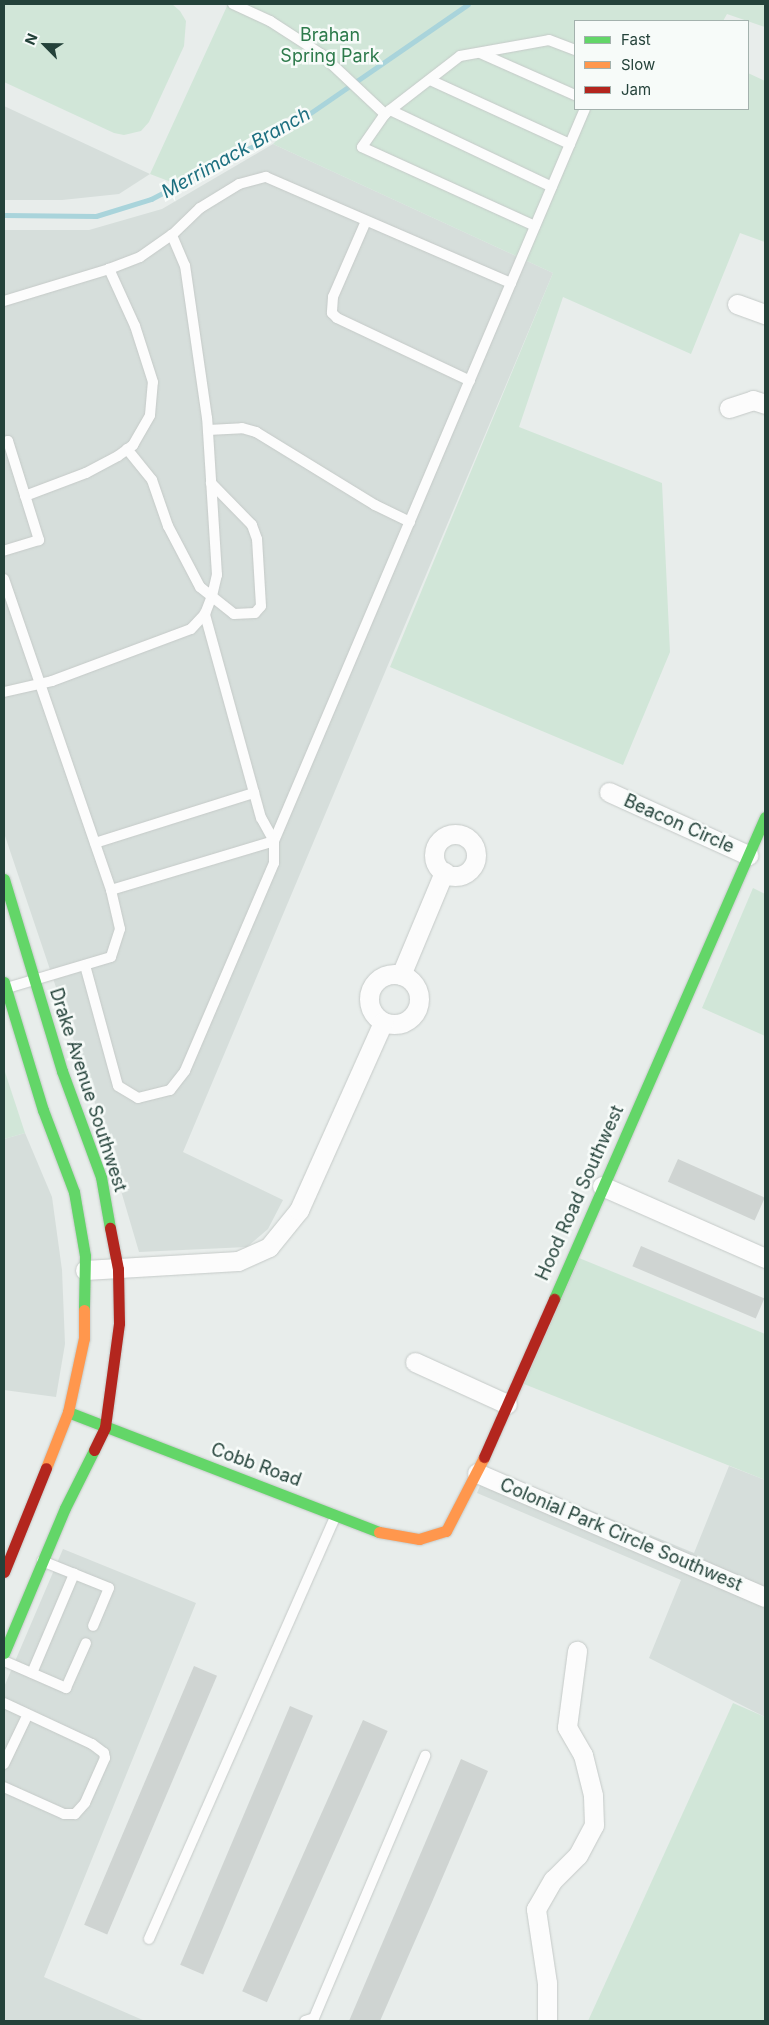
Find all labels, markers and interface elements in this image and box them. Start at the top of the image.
north arrow [20,20,70,70]
legend [574,20,749,110]
park label: Brahan Spring Park [280,25,380,68]
text: Fast [621,30,651,49]
text: N [21,31,41,47]
text: Slow [621,55,655,74]
text: Jam [621,80,651,99]
water label: Merrimack Branch [158,103,314,203]
street label: Beacon Circle [621,790,737,858]
street label: Drake Avenue Southwest [45,985,131,1195]
street label: Hood Road Southwest [532,1102,628,1284]
street label: Cobb Road [208,1439,304,1491]
street label: Colonial Park Circle Southwest [497,1474,745,1596]

